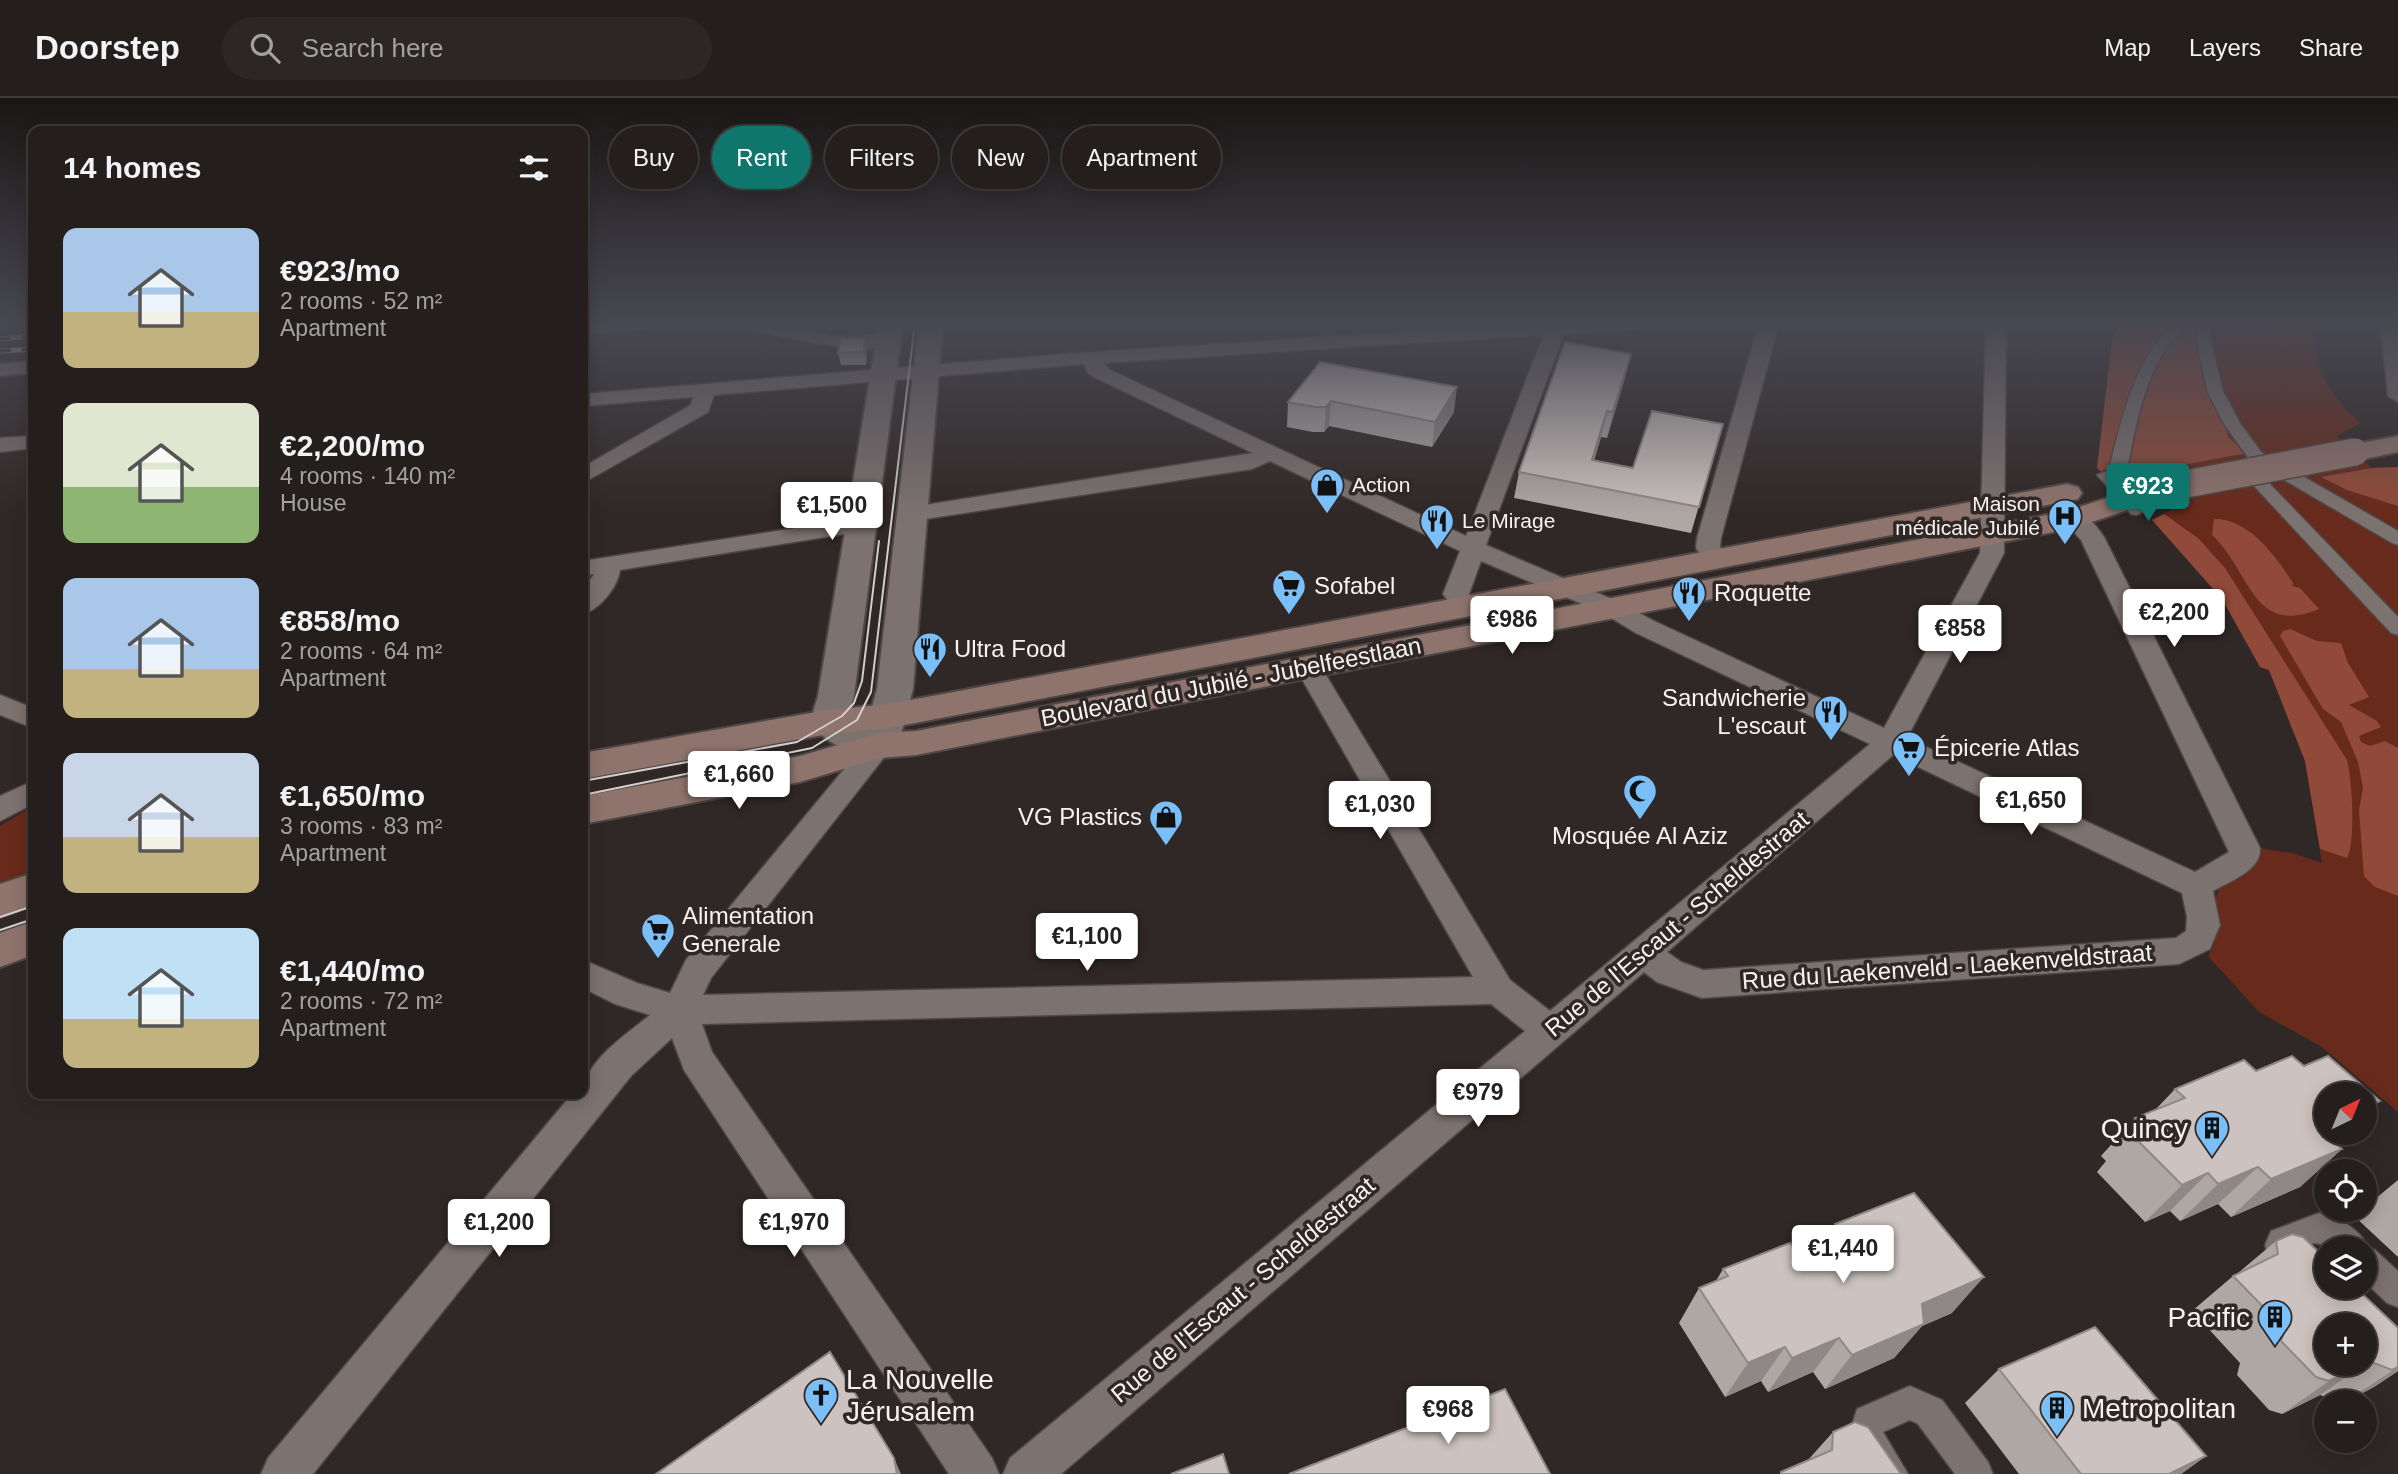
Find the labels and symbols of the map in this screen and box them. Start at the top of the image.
pin: €923 [2107,464,2189,523]
shop icon: Action [1308,466,1346,515]
place label: Action [1352,473,1410,496]
pin: €1,500 [775,482,889,542]
place label: Maison médicale Jubilé [1895,492,2040,539]
hospital icon: Maison médicale Jubilé [2046,497,2084,546]
restaurant icon: Le Mirage [1418,502,1456,551]
place label: Le Mirage [1462,509,1555,532]
supermarket icon: Sofabel [1270,567,1308,616]
place label: Sofabel [1314,572,1395,599]
restaurant icon: Roquette [1670,574,1708,623]
place label: Roquette [1714,579,1811,606]
pin: €2,200 [2117,589,2231,649]
pin: €986 [1471,596,1553,656]
pin: €858 [1919,606,2001,665]
restaurant icon: Ultra Food [911,630,949,679]
street label: Boulevard du Jubilé - Jubelfeestlaan [1038,631,1423,732]
place label: Ultra Food [954,635,1066,662]
place label: Sandwicherie L'escaut [1662,684,1806,739]
restaurant icon: Sandwicherie L'escaut [1812,693,1850,742]
supermarket icon: Épicerie Atlas [1890,729,1928,778]
place label: Épicerie Atlas [1934,734,2079,761]
pin: €1,660 [682,752,796,811]
mosque icon: Mosquée Al Aziz [1621,772,1659,821]
pin: €1,650 [1974,778,2088,837]
pin: €1,030 [1323,782,1437,841]
shop icon: VG Plastics [1147,798,1185,847]
place label: VG Plastics [1018,803,1142,830]
street label: Rue de l'Escaut - Scheldestraat [1540,805,1814,1042]
place label: Mosquée Al Aziz [1552,822,1728,849]
place label: Alimentation Generale [682,902,814,957]
supermarket icon: Alimentation Generale [639,911,677,960]
pin: €1,100 [1030,914,1144,973]
street label: Rue du Laekenveld - Laekenveldstraat [1741,939,2153,994]
pin: €979 [1437,1070,1519,1129]
north arrow [2314,1082,2376,1144]
building icon: Quincy [2193,1109,2231,1158]
place label: Quincy [2101,1113,2188,1144]
street label: Rue de l'Escaut - Scheldestraat [1106,1171,1380,1408]
pin: €1,200 [442,1200,556,1259]
pin: €1,970 [737,1200,851,1259]
pin: €1,440 [1786,1226,1900,1285]
building icon: Pacific [2256,1298,2294,1347]
place label: Pacific [2168,1302,2250,1333]
place label: La Nouvelle Jérusalem [846,1364,994,1427]
church icon: La Nouvelle Jérusalem [802,1376,840,1425]
pin: €968 [1407,1386,1489,1446]
building icon: Metropolitan [2038,1389,2076,1438]
place label: Metropolitan [2082,1393,2236,1424]

